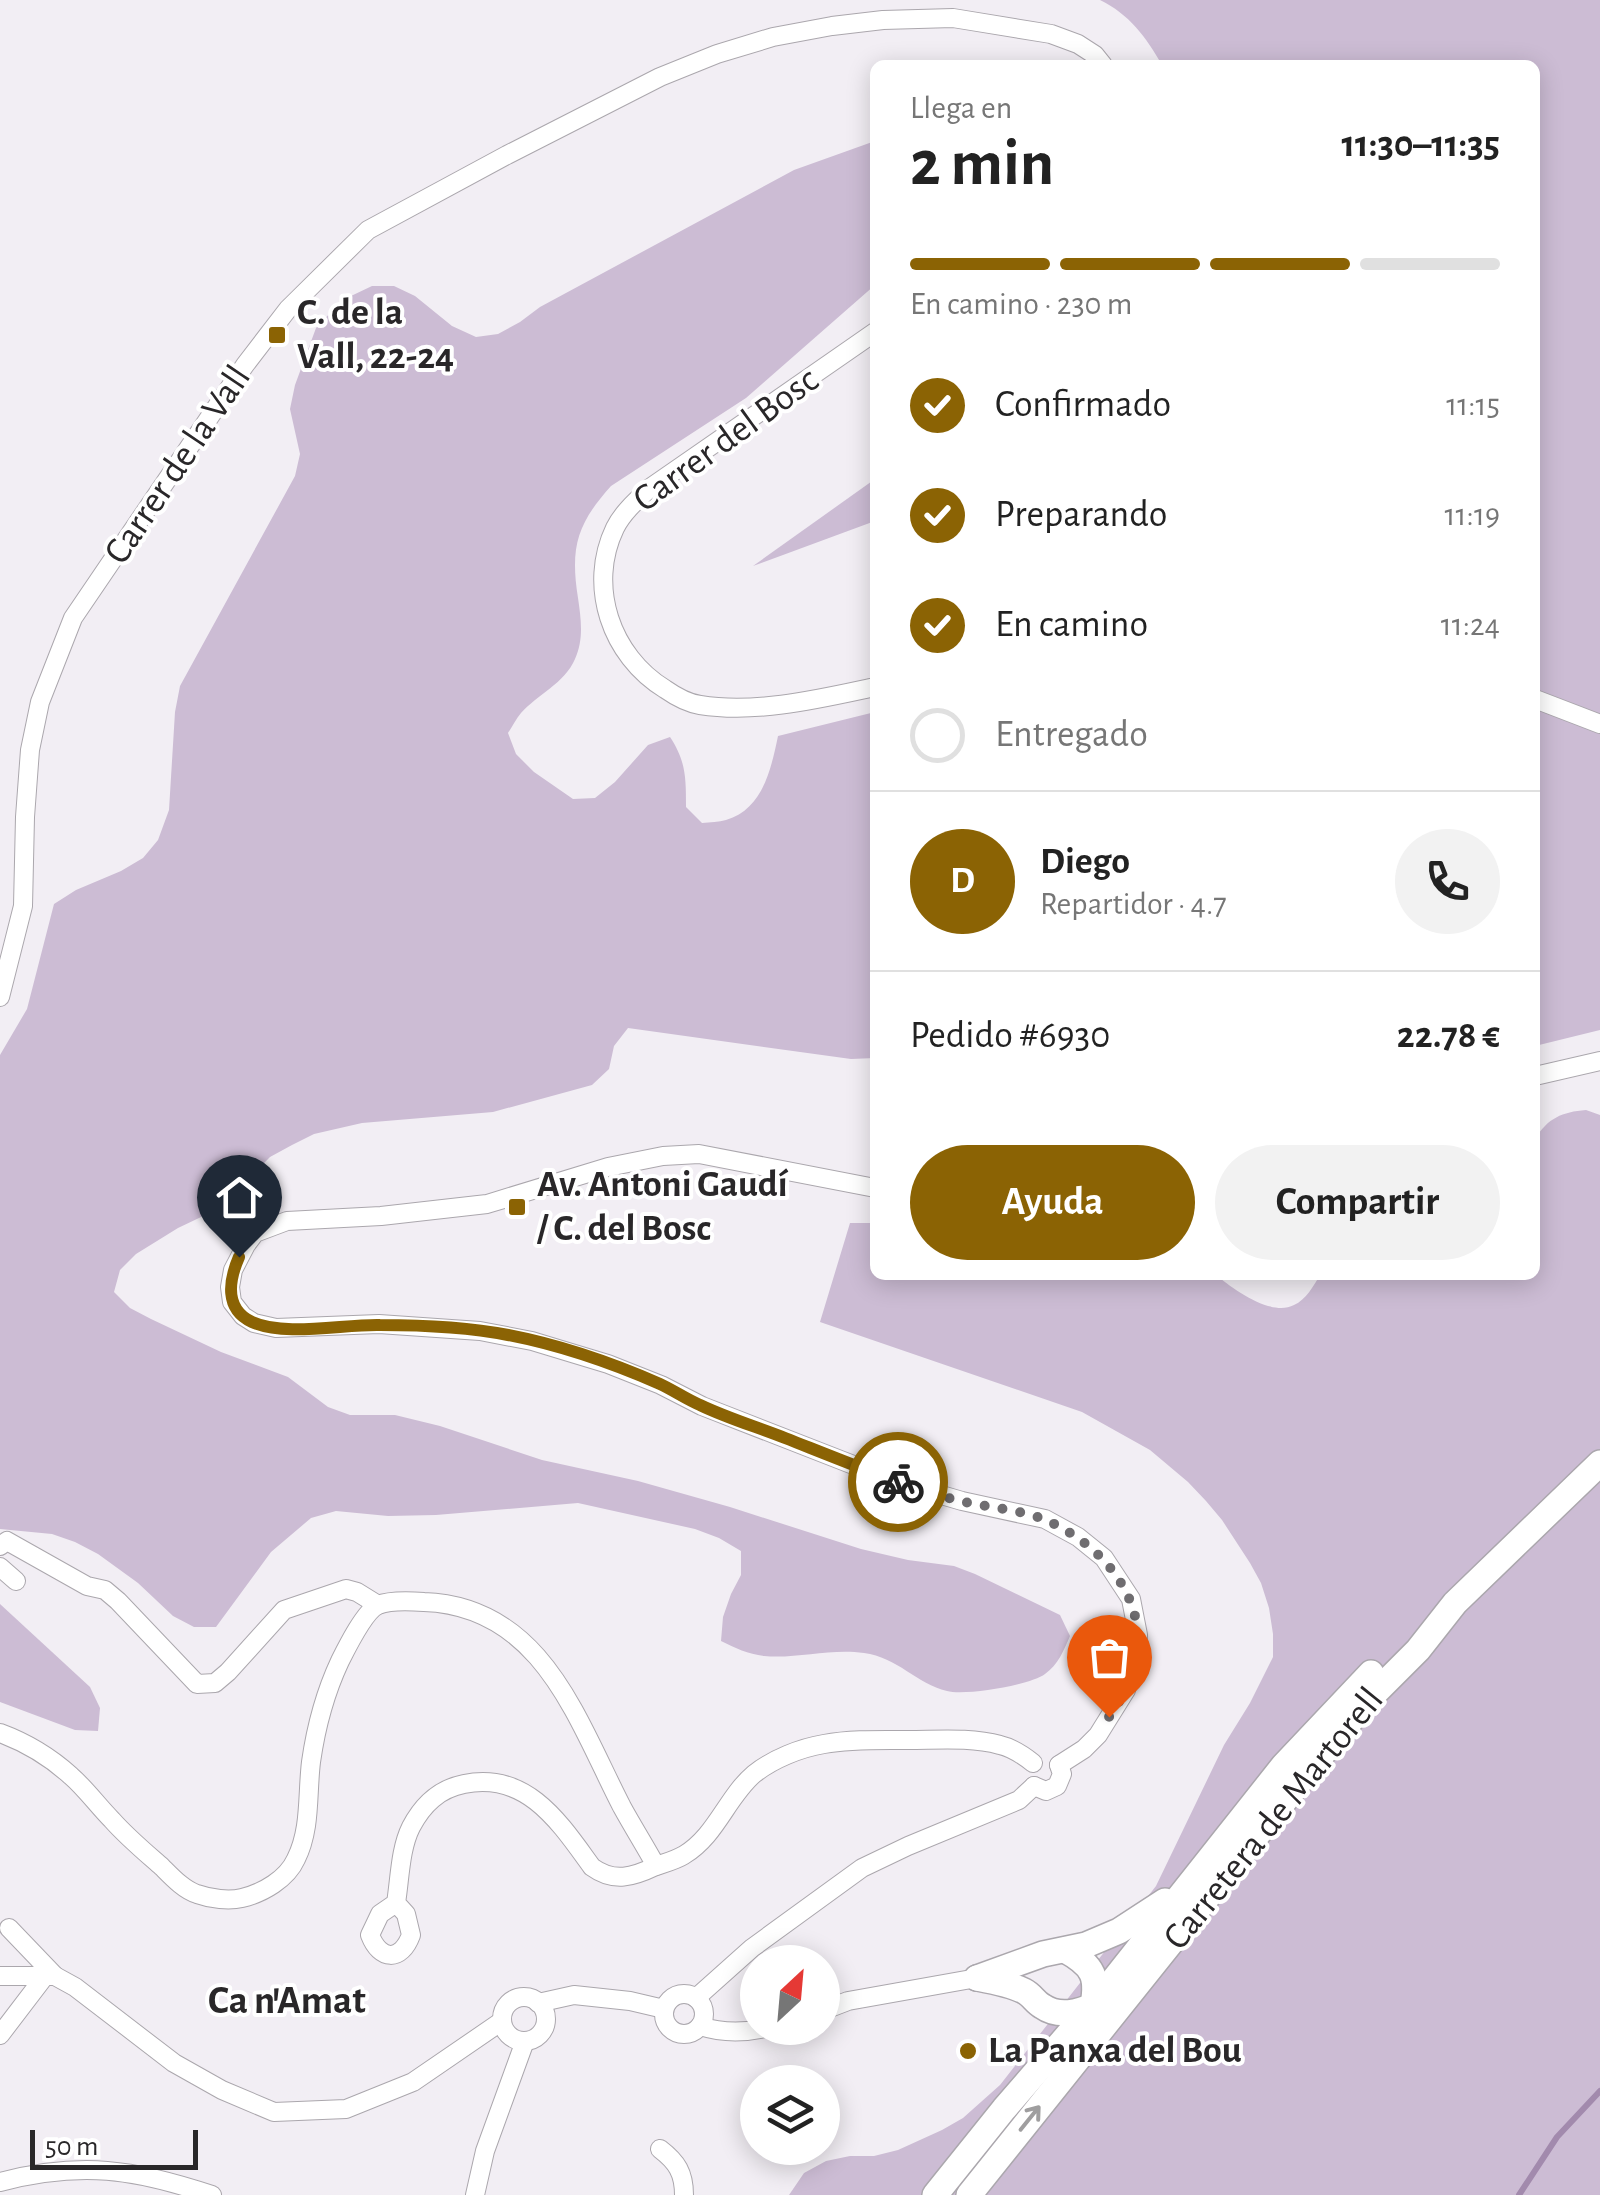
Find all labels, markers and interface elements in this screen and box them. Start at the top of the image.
text: Llega en [910,92,1012,124]
text: 11:30–11:35 [1341,126,1500,164]
text: 2 min [910,132,1054,197]
text: En camino · 230 m [910,288,1132,320]
place label: C. de la Vall, 22-24 [297,294,454,376]
marker: C. de la Vall, 22-24 [266,324,288,346]
street label: Carrer de la Vall [98,359,258,571]
street label: Carrer del Bosc [627,361,825,519]
icon: check [910,378,965,433]
text: Confirmado [995,386,1171,424]
text: 11:15 [1446,389,1500,421]
icon: check [910,488,965,543]
text: Preparando [995,496,1168,534]
text: 11:19 [1445,499,1500,531]
icon: check [910,598,965,653]
text: En camino [995,606,1148,644]
text: 11:24 [1441,609,1500,641]
text: Entregado [995,716,1148,754]
button: phone [1395,829,1500,934]
text: Diego [1040,843,1130,881]
text: D [950,862,975,900]
text: Repartidor · 4.7 [1040,888,1227,920]
text: Pedido #6930 [910,1017,1110,1055]
text: 22.78 € [1397,1017,1500,1055]
button: Ayuda [910,1145,1195,1260]
button: Compartir [1215,1145,1500,1260]
pin [197,1155,282,1258]
place label: Av. Antoni Gaudí / C. del Bosc [536,1166,789,1248]
icon: home [212,1170,267,1225]
marker: Av. Antoni Gaudí / C. del Bosc [506,1196,528,1218]
courier [848,1432,948,1532]
icon: bike [871,1455,926,1510]
pin [1067,1615,1152,1718]
icon: bag [1082,1630,1137,1685]
street label: Carretera de Martorell [1157,1681,1391,1957]
north arrow [740,1945,840,2045]
map controls [740,1945,840,2165]
district label: Ca n'Amat [208,1981,366,2021]
place label: La Panxa del Bou [988,2032,1242,2070]
marker: La Panxa del Bou [957,2040,979,2062]
button: layers [740,2065,840,2165]
one-way arrow [1019,2105,1041,2132]
scale bar [30,2125,198,2170]
text: 50 m [45,2133,99,2161]

